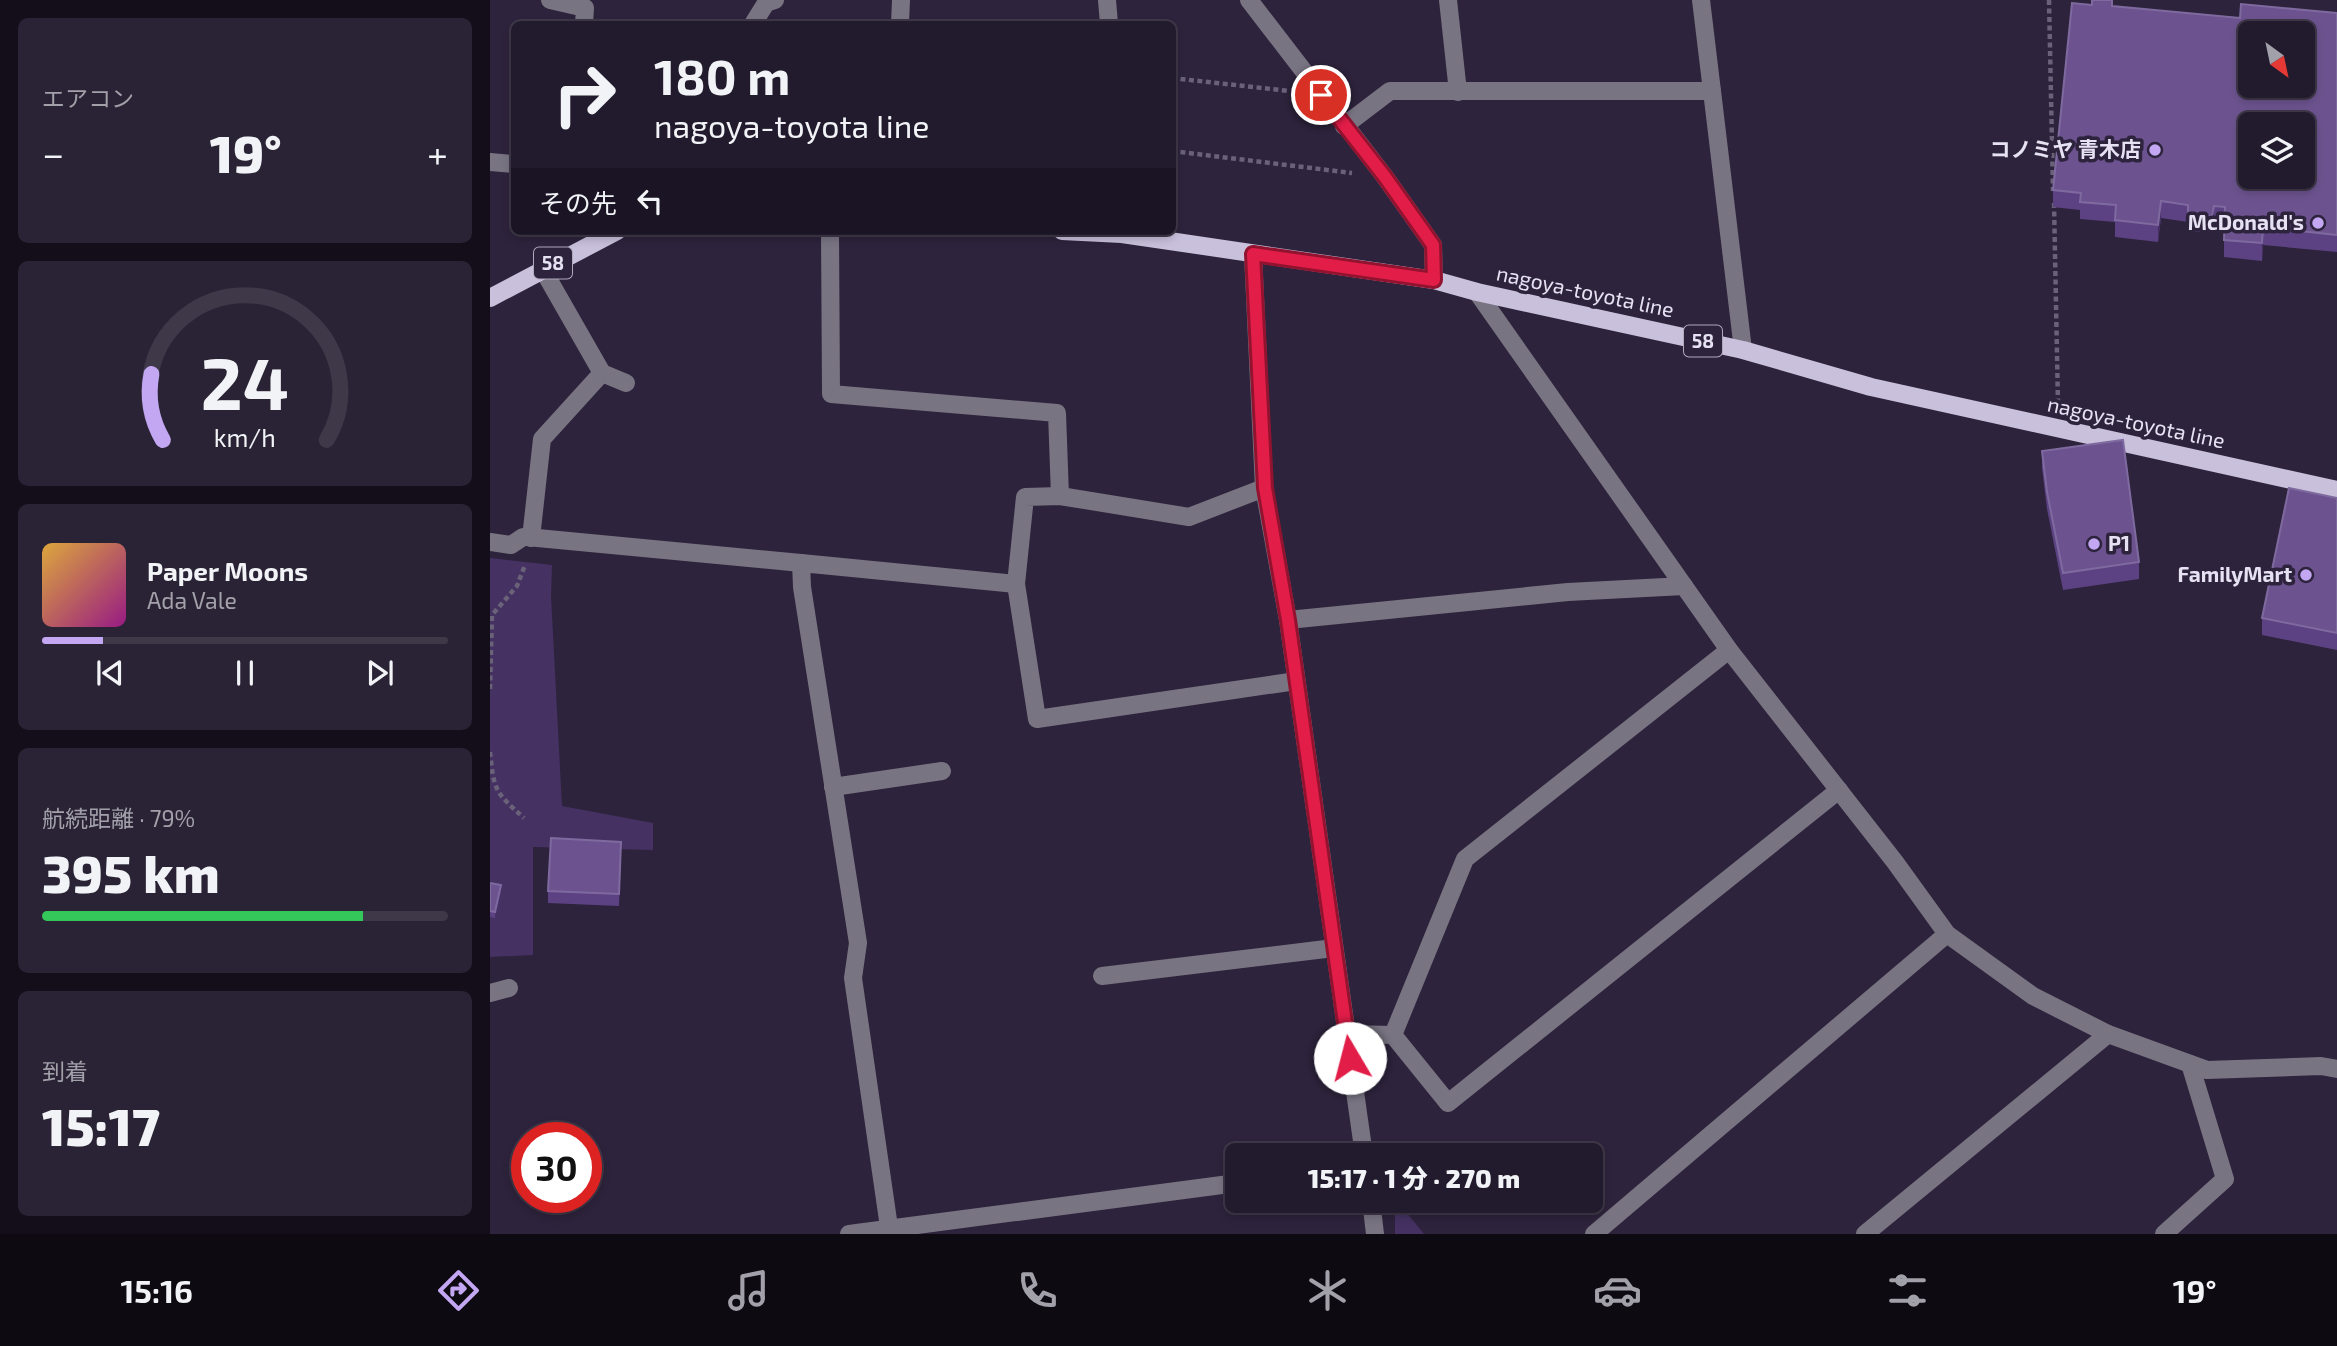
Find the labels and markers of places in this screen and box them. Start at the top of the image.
pin [1291,65,1351,125]
place label: コノミヤ 青木店 [1989,136,2141,161]
marker: コノミヤ 青木店 [2147,142,2163,158]
place label: McDonald's [2188,209,2304,234]
marker: McDonald's [2310,215,2326,231]
place label: P1 [2108,530,2130,555]
marker: P1 [2086,536,2102,552]
place label: FamilyMart [2177,561,2292,587]
marker: FamilyMart [2298,567,2314,583]

